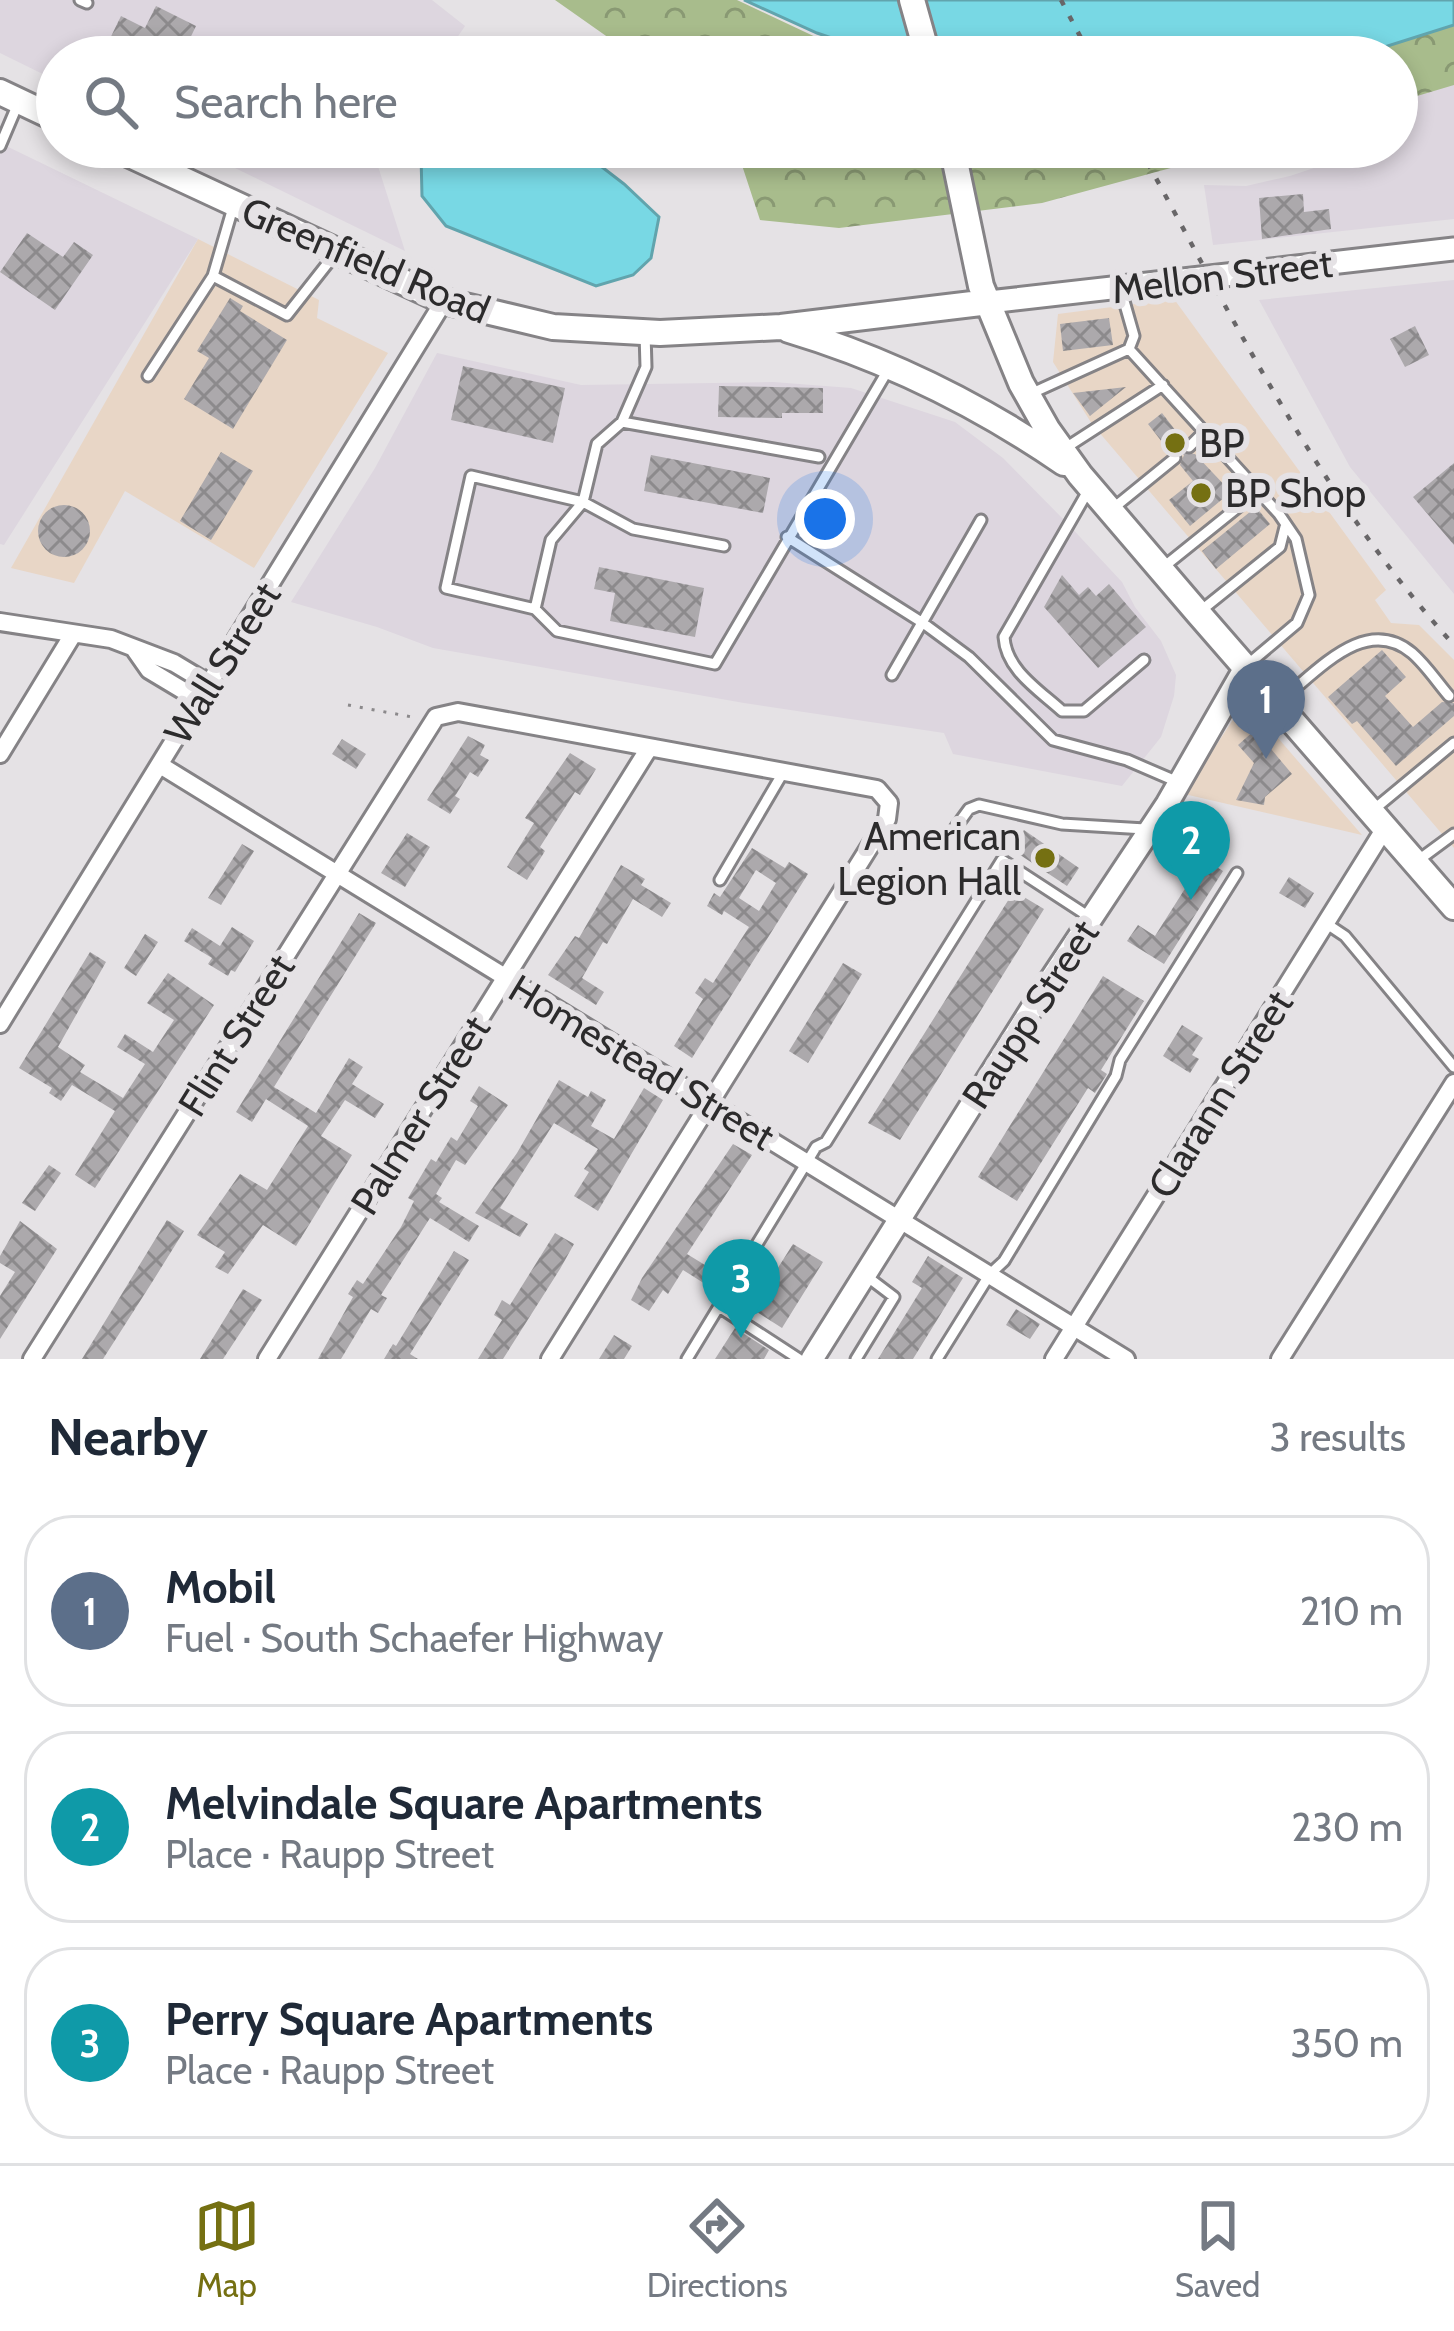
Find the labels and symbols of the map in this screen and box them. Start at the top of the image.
street label: Greenfield Road [235,186,497,334]
street label: Mellon Street [1109,239,1335,313]
place label: BP [1199,419,1245,467]
marker: BP [1162,430,1188,456]
place label: BP Shop [1225,469,1366,517]
marker: BP Shop [1188,480,1214,506]
your location [795,489,855,549]
street label: Wall Street [154,573,290,753]
pin: 1 [1227,660,1305,759]
pin: 2 [1152,801,1230,900]
place label: American Legion Hall [837,812,1021,905]
marker: American Legion Hall [1032,845,1058,871]
street label: Raupp Street [951,911,1109,1117]
street label: Flint Street [168,945,304,1125]
street label: Homestead Street [501,964,783,1160]
street label: Clarann Street [1137,981,1303,1207]
street label: Palmer Street [340,1007,500,1223]
pin: 3 [702,1239,780,1338]

